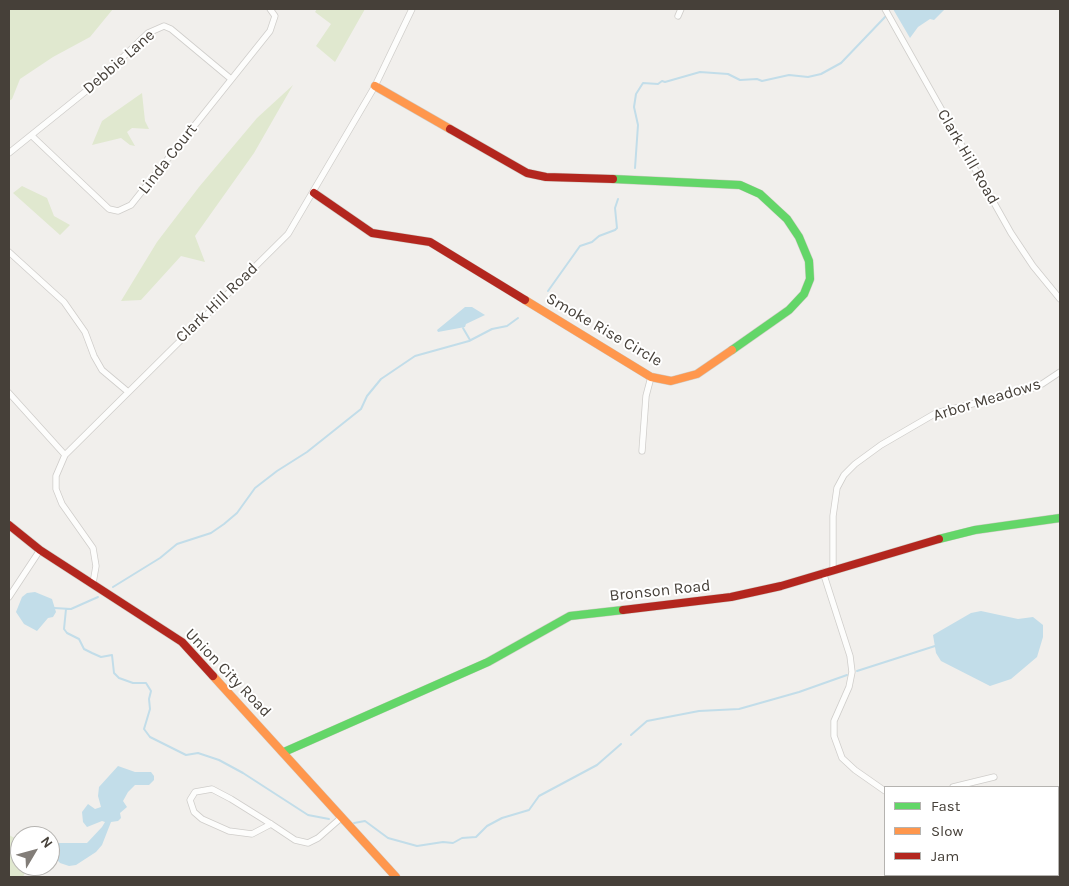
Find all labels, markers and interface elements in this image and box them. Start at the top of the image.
street label: Debbie Lane [79,26,159,98]
street label: Clark Hill Road [933,106,1003,208]
street label: Linda Court [135,120,201,198]
street label: Clark Hill Road [172,259,262,347]
street label: Smoke Rise Circle [543,289,665,371]
street label: Arbor Meadows [931,375,1043,425]
street label: Bronson Road [608,576,712,606]
street label: Union City Road [181,625,275,721]
legend [884,786,1059,876]
text: Fast [931,797,960,815]
text: Slow [931,822,963,840]
north arrow [10,826,60,876]
text: N [37,833,56,851]
text: Jam [931,847,959,865]

